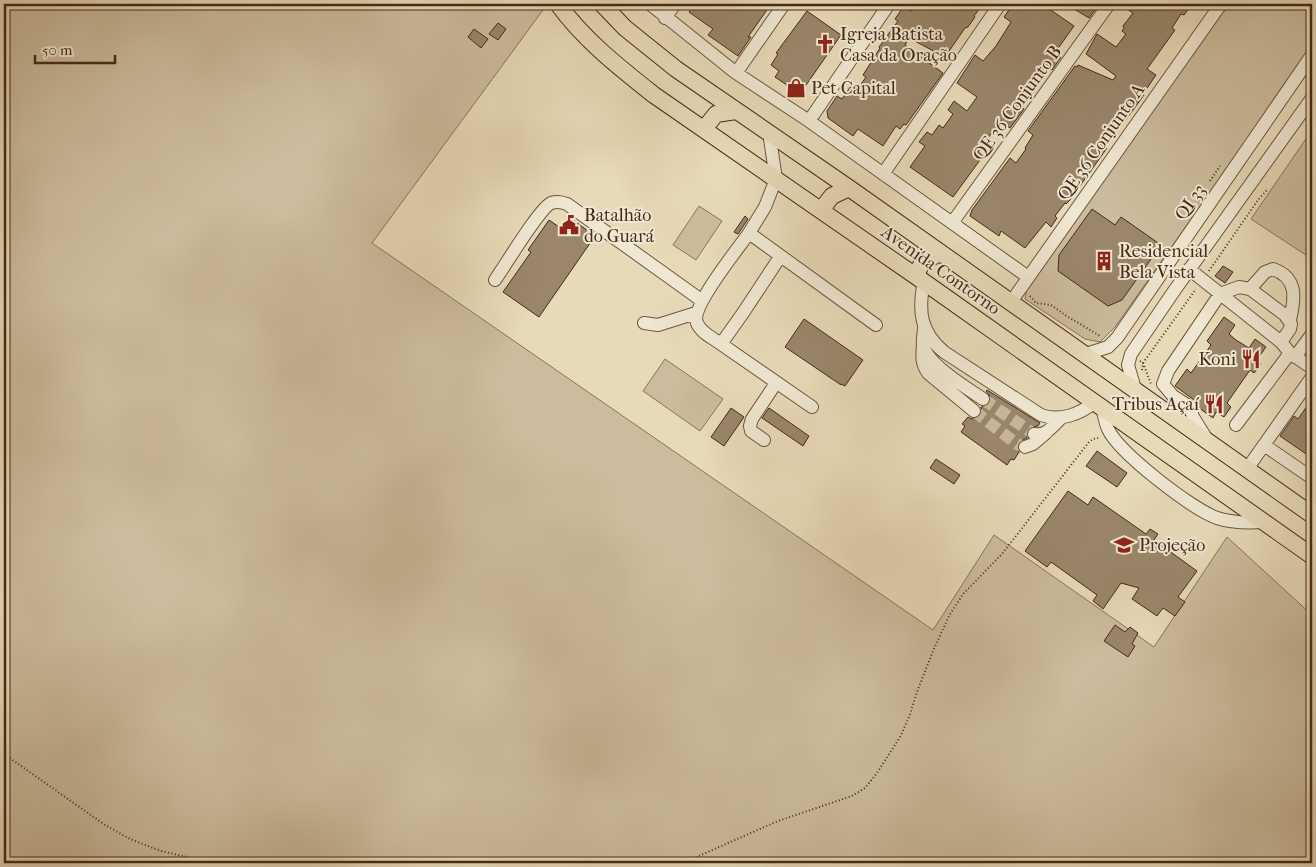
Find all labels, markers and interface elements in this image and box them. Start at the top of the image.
place label: Igreja Batista Casa da Oração [840,24,957,66]
scale bar [35,32,115,64]
church icon: Igreja Batista Casa da Oração [814,33,836,55]
text: 50 m [42,41,73,59]
street label: QE 36 Conjunto B [969,42,1066,165]
shop icon: Pet Capital [785,77,807,99]
place label: Pet Capital [811,78,896,99]
street label: QE 36 Conjunto A [1053,80,1150,205]
street label: QI 33 [1171,180,1210,224]
place label: Batalhão do Guará [584,205,655,247]
public building icon: Batalhão do Guará [558,214,580,236]
street label: Avenida Contorno [876,221,1004,319]
place label: Residencial Bela Vista [1119,241,1208,283]
building icon: Residencial Bela Vista [1093,250,1115,272]
restaurant icon: Koni [1240,348,1262,370]
place label: Koni [1198,349,1237,370]
restaurant icon: Tribus Açaí [1203,393,1225,415]
place label: Tribus Açaí [1112,394,1200,415]
school or university icon: Projeção [1113,534,1135,556]
place label: Projeção [1139,535,1205,556]

